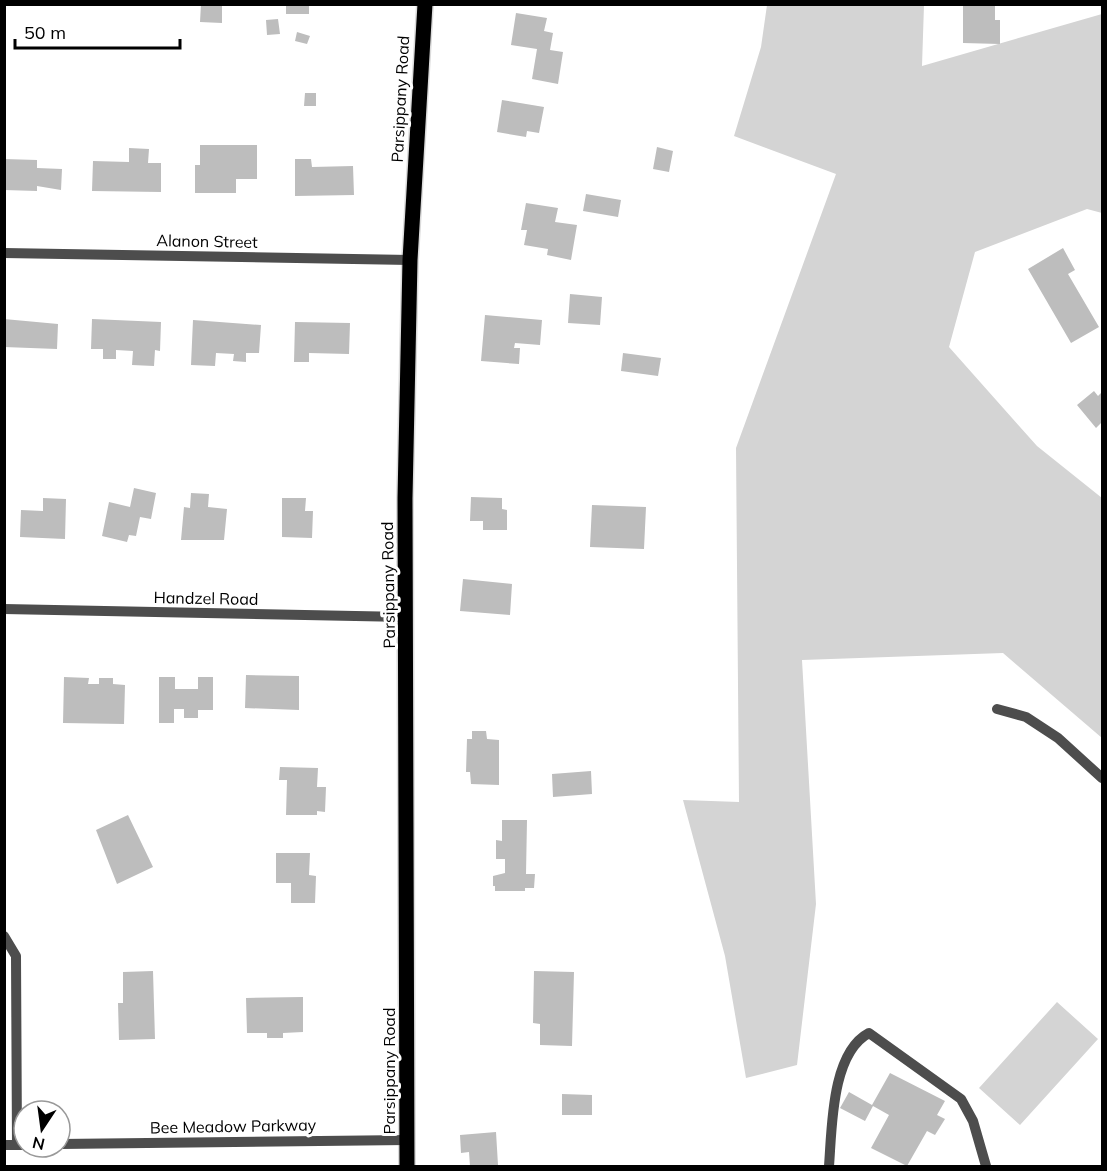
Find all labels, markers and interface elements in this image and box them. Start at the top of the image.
scale bar [15,12,180,50]
text: 50 m [24,21,66,44]
street label: Parsippany Road [387,35,413,163]
street label: Alanon Street [156,230,258,252]
street label: Parsippany Road [377,521,399,649]
street label: Handzel Road [153,587,259,609]
street label: Parsippany Road [379,1007,399,1135]
north arrow [12,1099,72,1159]
street label: Bee Meadow Parkway [150,1115,317,1137]
text: N [30,1133,47,1155]

